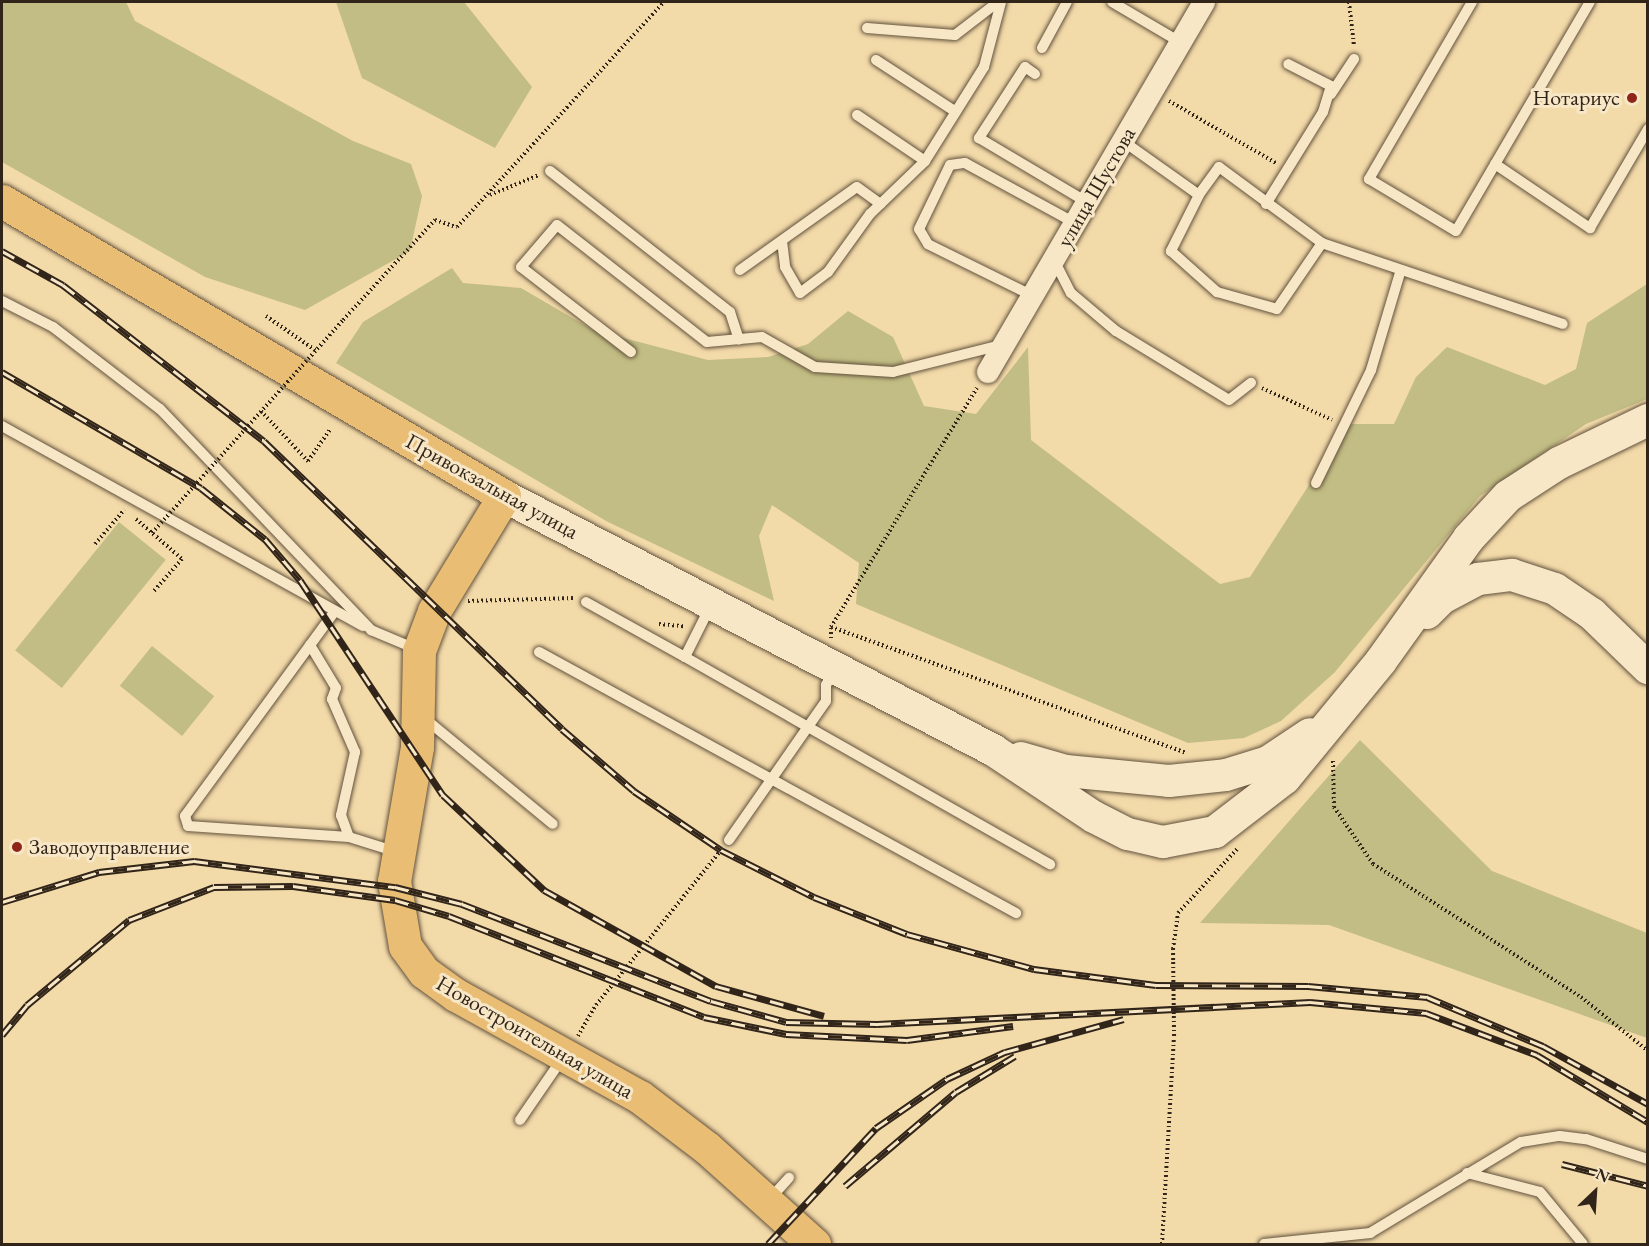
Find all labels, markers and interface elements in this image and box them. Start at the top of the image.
place label: Нотариус [1532,85,1620,111]
marker: Нотариус [1625,91,1639,105]
street label: улица Шустова [1051,122,1141,252]
street label: Привокзальная улица [401,427,583,545]
place label: Заводоуправление [29,834,189,860]
marker: Заводоуправление [10,840,24,854]
street label: Новостроительная улица [432,970,638,1104]
north arrow [1565,1162,1625,1222]
text: N [1593,1163,1613,1187]

